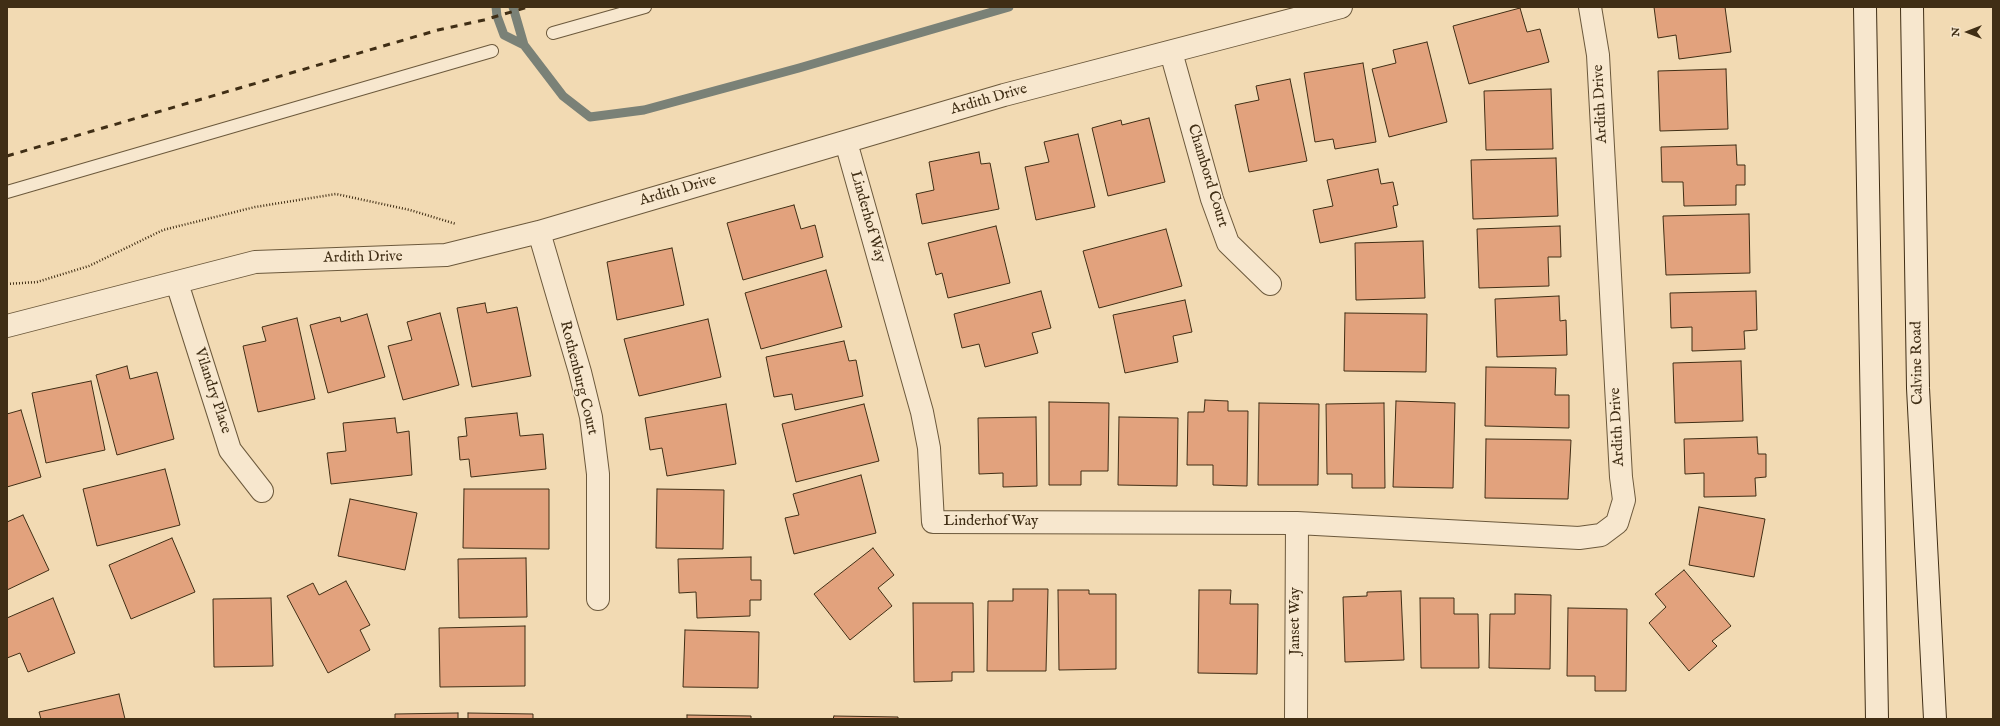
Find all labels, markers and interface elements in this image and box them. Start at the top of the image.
north arrow [1948,12,1988,52]
text: N [1949,27,1963,37]
street label: Ardith Drive [1590,64,1612,144]
street label: Ardith Drive [949,80,1029,120]
street label: Chambord Court [1183,122,1231,230]
street label: Linderhof Way [845,169,889,265]
street label: Ardith Drive [638,171,718,211]
street label: Ardith Drive [323,248,403,268]
street label: Rothenburg Court [555,319,601,437]
street label: Calvine Road [1908,321,1928,405]
street label: Vilandry Place [190,346,234,436]
street label: Ardith Drive [1607,387,1629,467]
street label: Linderhof Way [944,513,1038,531]
street label: Janset Way [1287,587,1305,655]

